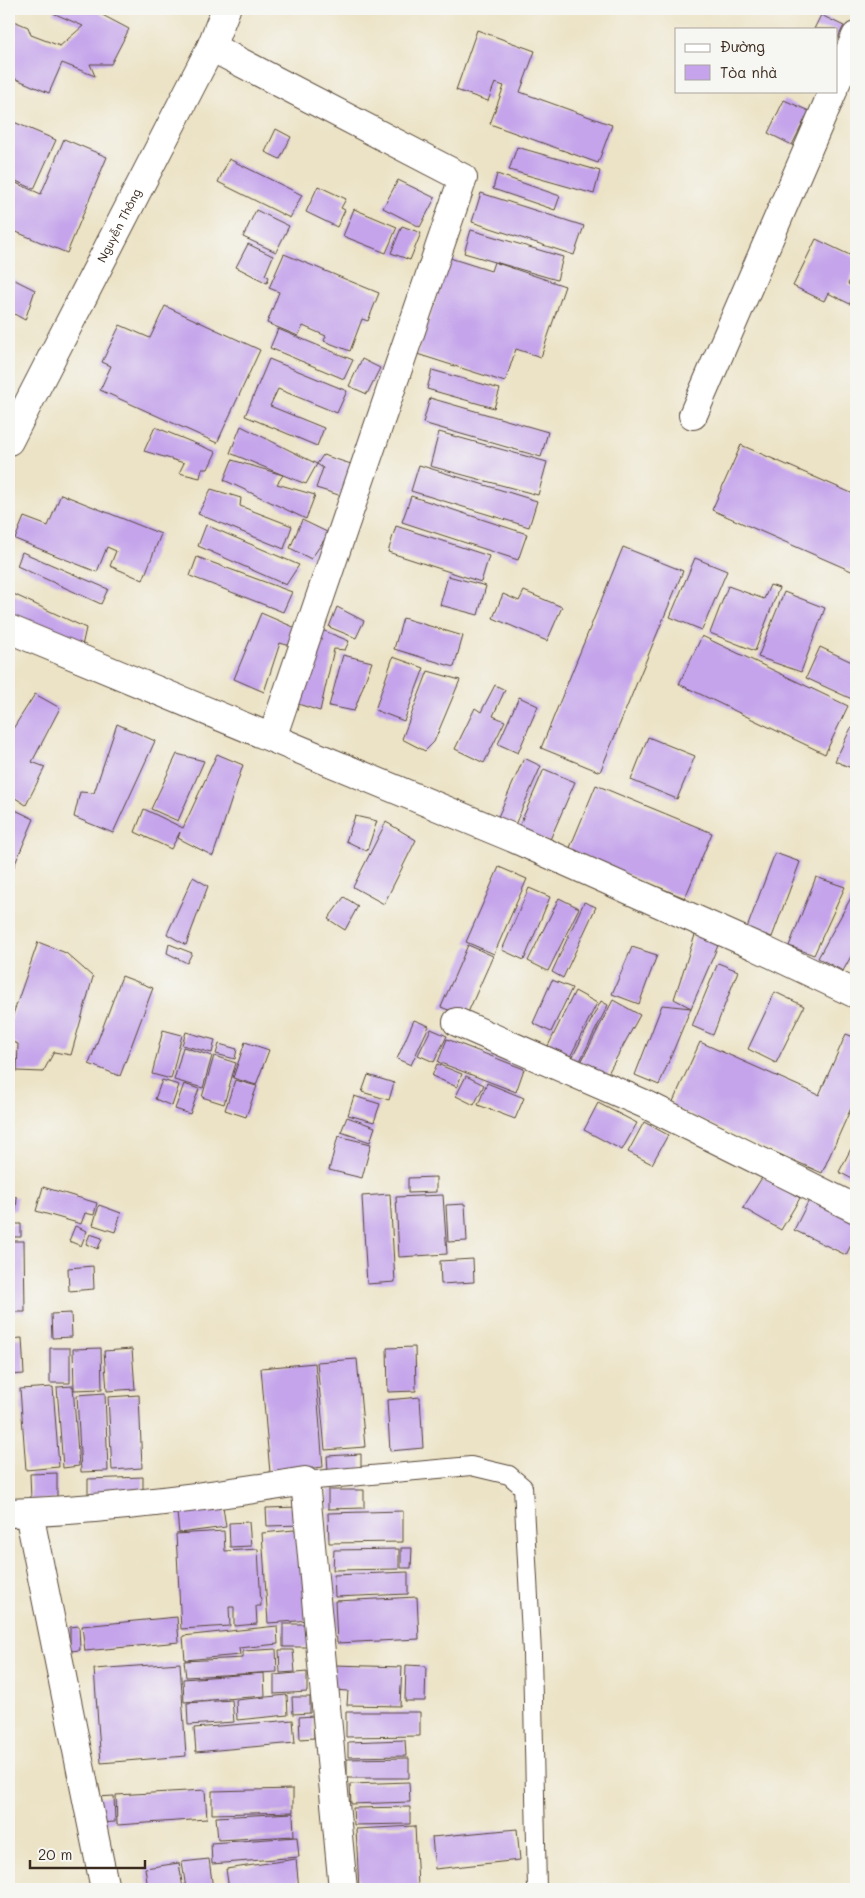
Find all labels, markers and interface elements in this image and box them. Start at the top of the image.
legend [675,28,838,92]
text: Đường [720,36,765,56]
text: Tòa nhà [720,62,778,82]
street label: Nguyễn Thông [93,186,144,265]
scale bar [30,1838,145,1870]
text: 20 m [38,1844,72,1864]

